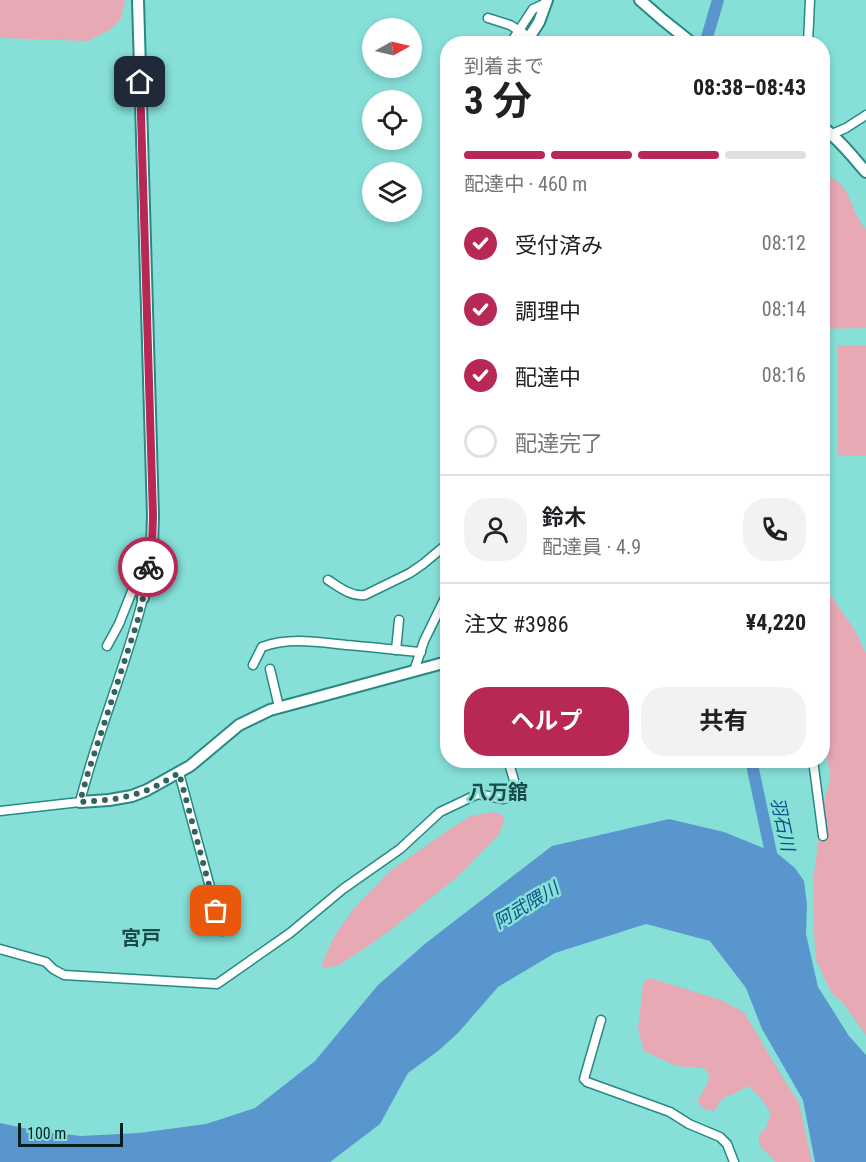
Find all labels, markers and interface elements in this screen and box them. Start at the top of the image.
north arrow [362,18,422,78]
map controls [362,18,422,222]
text: 到着まで [464,54,544,78]
pin [114,56,165,107]
icon: home [123,65,156,98]
text: 08:38–08:43 [693,75,806,100]
text: 3 分 [464,78,532,124]
button: locate [362,90,422,150]
button: layers [362,162,422,222]
text: 配達中 · 460 m [464,172,587,196]
icon: check [464,227,497,260]
text: 08:12 [762,231,806,255]
text: 受付済み [515,233,603,258]
icon: check [464,293,497,326]
text: 08:14 [762,297,806,321]
text: 調理中 [515,299,581,324]
icon: check [464,359,497,392]
text: 08:16 [762,363,806,387]
text: 配達中 [515,365,581,390]
text: 配達完了 [515,431,603,456]
button: person [464,498,527,561]
button: phone [743,498,806,561]
text: 鈴木 [542,505,586,530]
text: 配達員 · 4.9 [542,535,641,559]
courier [118,537,178,597]
icon: bike [132,551,165,584]
text: ¥4,220 [746,610,806,635]
text: 注文 #3986 [464,612,569,637]
button: ヘルプ [464,687,629,756]
button: 共有 [641,687,806,756]
district label: 八万舘 [468,780,528,804]
water label: 羽石川 [767,795,799,855]
water label: 阿武隈川 [490,876,564,933]
pin [190,885,241,936]
icon: bag [199,894,232,927]
district label: 宮戸 [121,926,161,950]
scale bar [18,1120,123,1148]
text: 100 m [27,1124,66,1143]

